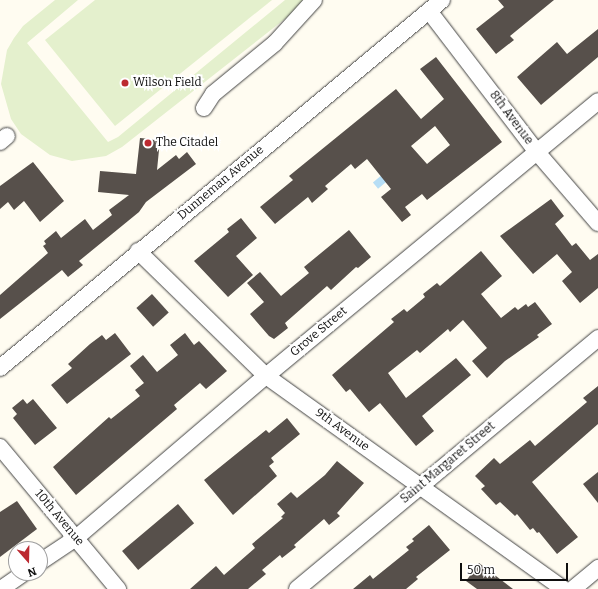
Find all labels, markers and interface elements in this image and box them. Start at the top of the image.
place label: Wilson Field [133,76,202,90]
marker: Wilson Field [120,78,130,88]
street label: 8th Avenue [486,88,536,148]
place label: The Citadel [156,136,218,150]
marker: The Citadel [143,138,153,148]
street label: Dunneman Avenue [175,143,267,223]
street label: Grove Street [288,304,350,360]
street label: 9th Avenue [312,406,372,454]
street label: Saint Margaret Street [398,419,498,507]
street label: 10th Avenue [31,487,87,549]
north arrow [8,541,48,581]
scale bar [462,555,570,581]
text: 50 m [467,563,495,577]
text: N [26,564,38,579]

